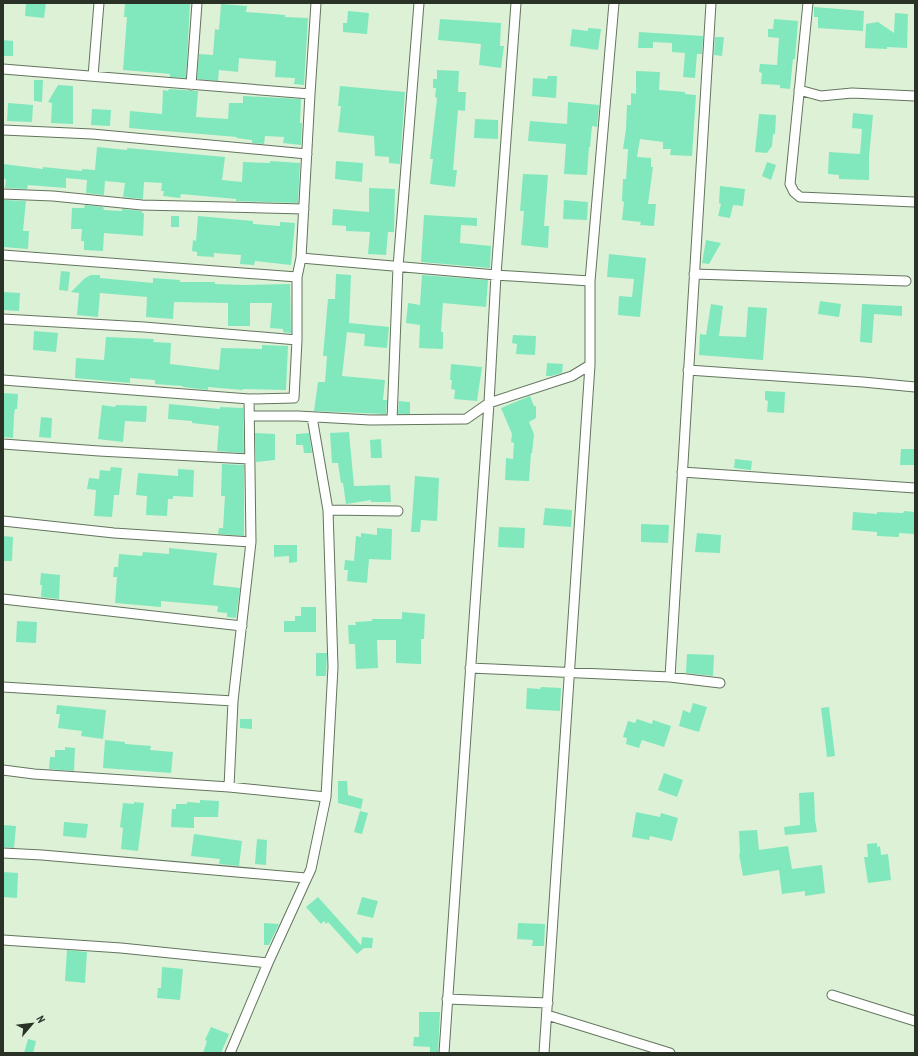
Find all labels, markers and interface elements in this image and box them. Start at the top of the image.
north arrow [12,1004,52,1044]
text: N [33,1013,48,1025]

